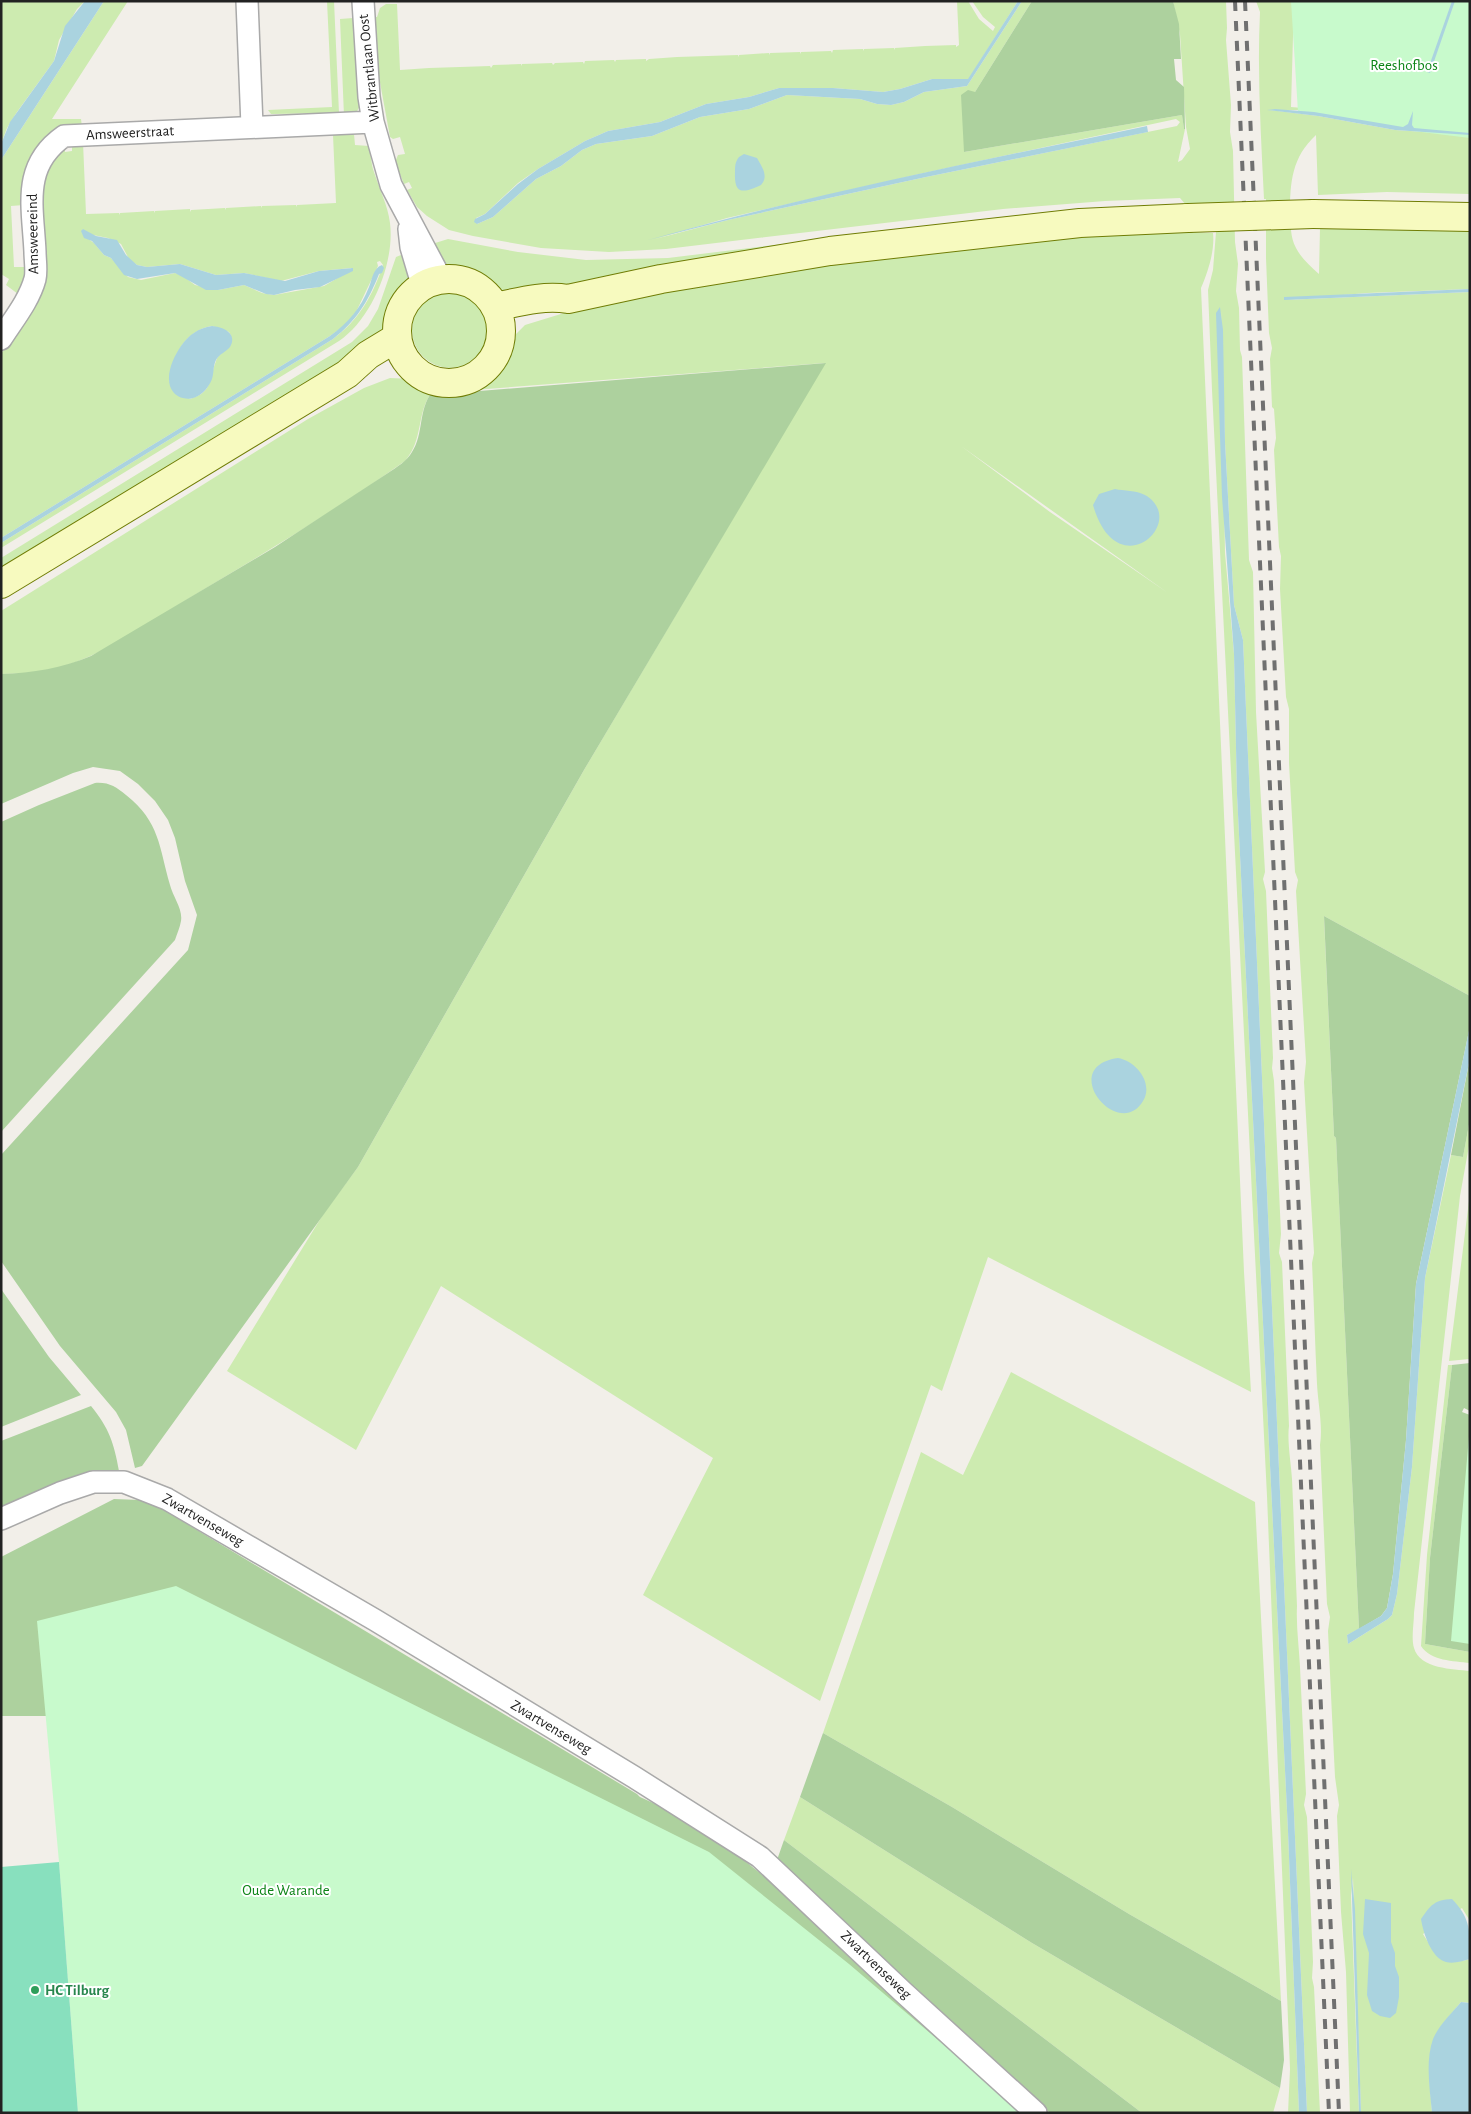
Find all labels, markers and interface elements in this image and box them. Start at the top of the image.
street label: Witbrantlaan Oost [356,13,382,123]
park label: Reeshofbos [1370,58,1438,73]
street label: Amsweerstraat [86,123,175,143]
street label: Amsweereind [25,193,41,274]
street label: Zwartvenseweg [160,1491,247,1550]
street label: Zwartvenseweg [508,1697,595,1757]
park label: Oude Warande [242,1883,330,1898]
street label: Zwartvenseweg [838,1928,914,2003]
place label: HC Tilburg [45,1983,109,1998]
marker: HC Tilburg [29,1984,41,1996]

